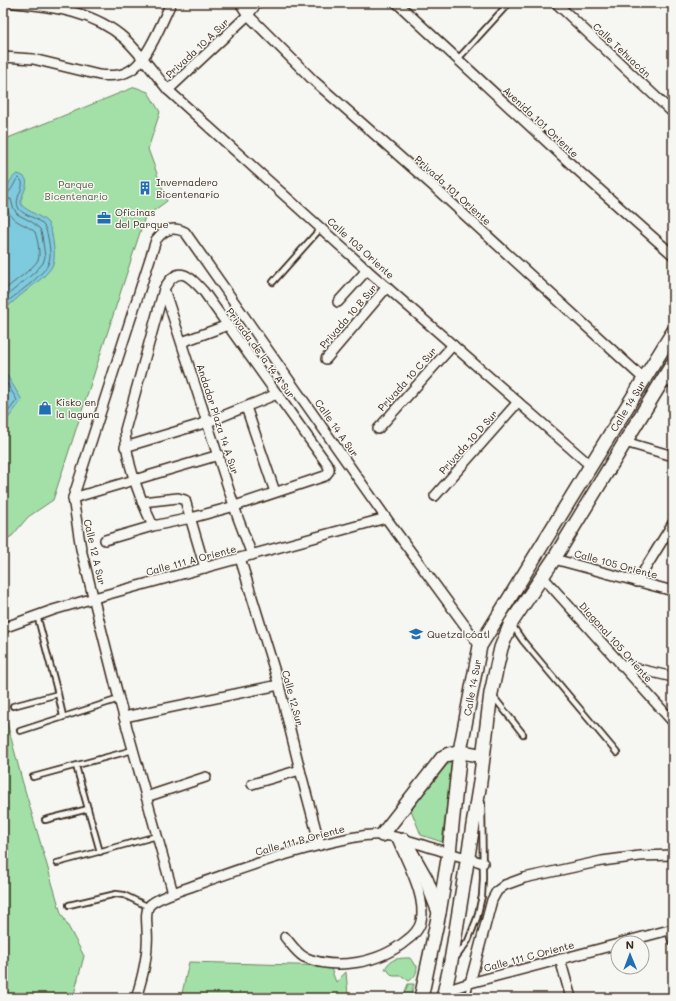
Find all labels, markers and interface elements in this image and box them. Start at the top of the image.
street label: Privada 10 A Sur [162,15,232,81]
street label: Calle Tehuacán [590,19,654,81]
street label: Avenida 101 Oriente [500,83,582,161]
street label: Privada 101 Oriente [412,152,494,228]
place label: Invernadero Bicentenario [156,175,219,201]
park label: Parque Bicentenario [44,177,108,203]
building icon: Invernadero Bicentenario [137,180,153,196]
place label: Oficinas del Parque [115,205,169,231]
office icon: Oficinas del Parque [96,210,112,226]
street label: Calle 103 Oriente [324,214,398,282]
street label: Privada 10 B Sur [316,281,380,351]
street label: Privada de la 14 A Sur [223,305,299,401]
street label: Privada 10 C Sur [374,344,440,414]
street label: Andador Plaza 14 A Sur [194,362,242,476]
street label: Calle 14 Sur [607,378,649,434]
place label: Kisko en la laguna [56,395,100,421]
street label: Calle 14 A Sur [312,396,362,460]
shop icon: Kisko en la laguna [37,400,53,416]
street label: Privada 10 D Sur [436,407,500,477]
street label: Calle 12 A Sur [81,518,109,586]
street label: Calle 111 A Oriente [144,541,238,579]
street label: Calle 105 Oriente [573,546,659,582]
street label: Diagonal 105 Oriente [576,599,656,685]
school or university icon: Quetzalcóatl [408,626,424,642]
place label: Quetzalcóatl [427,627,490,641]
street label: Calle 14 Sur [460,658,484,717]
street label: Calle 12 Sur [279,669,307,727]
street label: Calle 111 B Oriente [254,821,346,859]
north arrow [610,935,650,975]
street label: Calle 111 C Oriente [482,937,576,975]
text: N [626,937,634,952]

